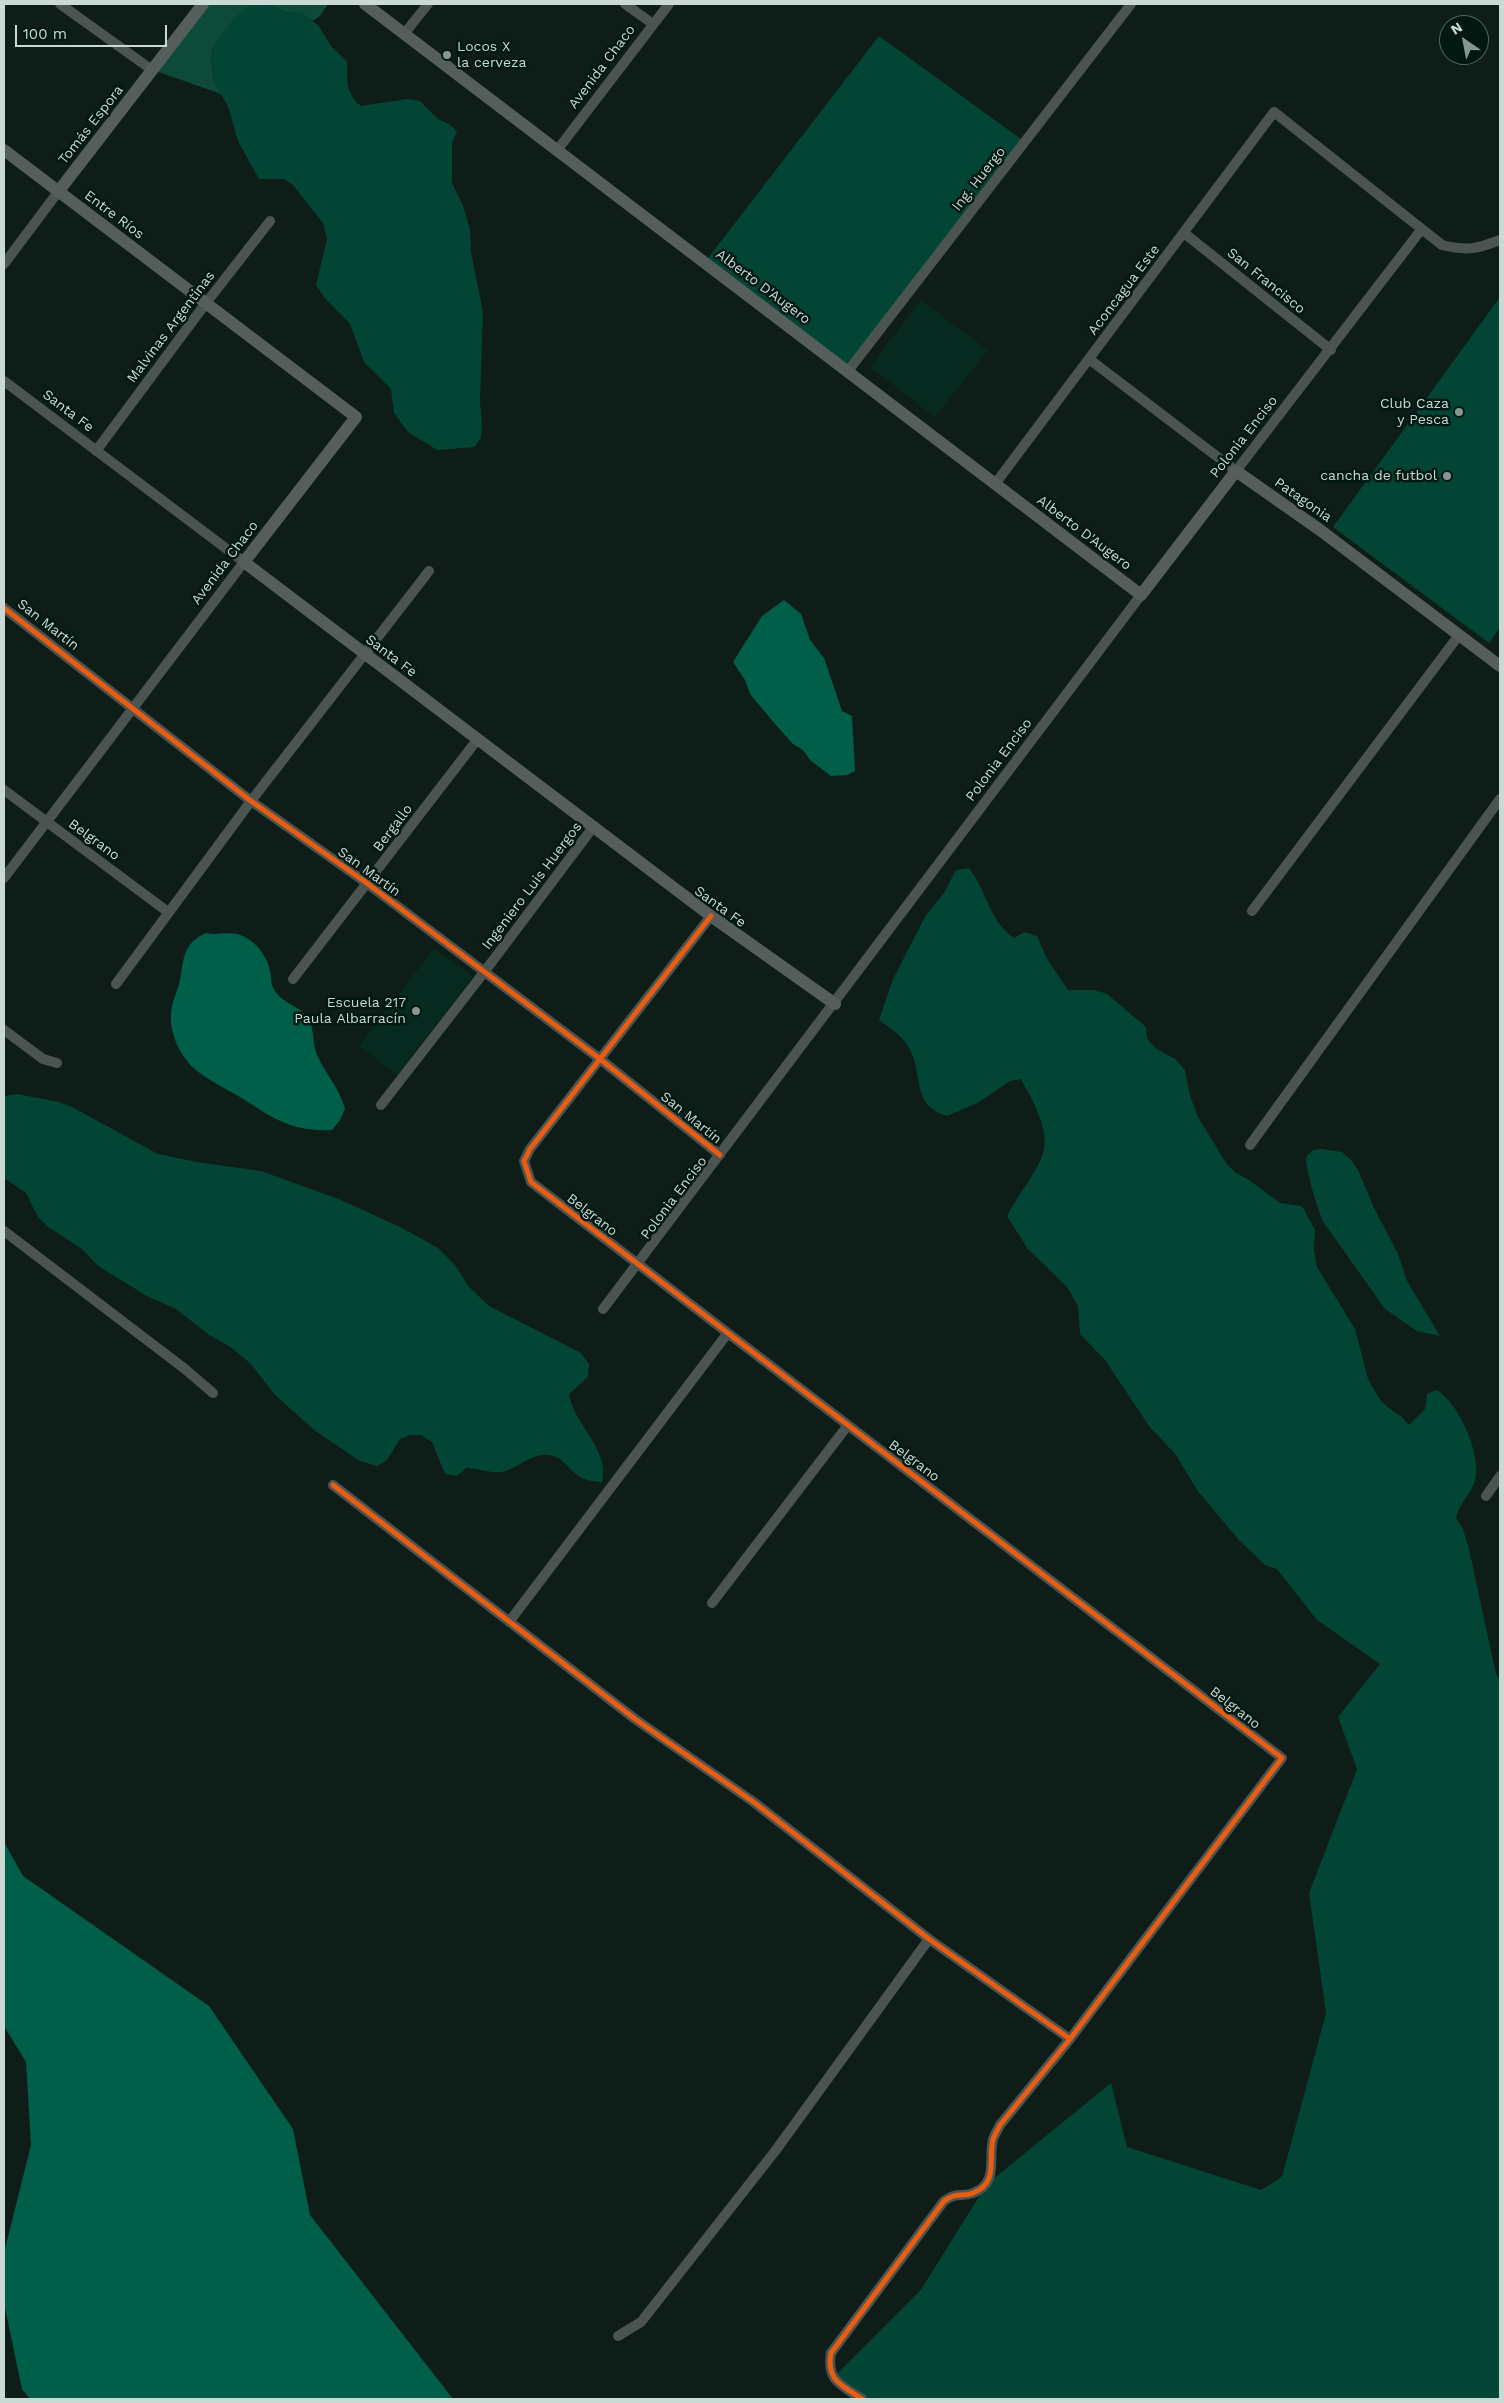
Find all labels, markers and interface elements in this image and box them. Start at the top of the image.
scale bar [18,15,170,47]
north arrow [1439,15,1489,65]
text: N [1448,19,1465,38]
street label: Avenida Chaco [565,22,639,112]
text: 100 m [23,25,67,43]
place label: Locos X la cerveza [457,39,526,72]
marker: Locos X la cerveza [441,49,453,61]
street label: Tomás Espora [55,82,127,168]
street label: Ing. Huergo [949,144,1009,214]
street label: Entre Ríos [81,187,147,243]
street label: Aconcagua Este [1085,241,1163,339]
street label: San Francisco [1224,244,1308,318]
street label: Alberto D'Augero [712,246,814,328]
street label: Malvinas Argentinas [123,268,219,386]
street label: Santa Fe [39,386,97,436]
street label: Polonia Enciso [1207,393,1281,481]
place label: Club Caza y Pesca [1380,396,1449,428]
marker: Club Caza y Pesca [1453,406,1465,418]
place label: cancha de futbol [1320,468,1437,484]
marker: cancha de futbol [1441,470,1453,482]
street label: Patagonia [1271,474,1335,526]
street label: Alberto D'Augero [1033,492,1135,574]
street label: Avenida Chaco [188,518,262,608]
street label: San Martín [14,596,82,654]
street label: Santa Fe [362,631,420,681]
street label: Polonia Enciso [962,715,1036,805]
street label: Bergallo [370,801,416,855]
street label: Belgrano [65,816,123,864]
street label: Ingeniero Luis Huergos [478,819,586,953]
street label: San Martín [334,844,404,900]
street label: Santa Fe [691,883,749,931]
place label: Escuela 217 Paula Albarracín [294,995,406,1028]
marker: Escuela 217 Paula Albarracín [410,1005,422,1017]
street label: San Martín [657,1088,725,1148]
street label: Polonia Enciso [637,1153,711,1243]
street label: Belgrano [563,1190,621,1240]
street label: Belgrano [885,1436,943,1486]
street label: Belgrano [1206,1683,1264,1733]

